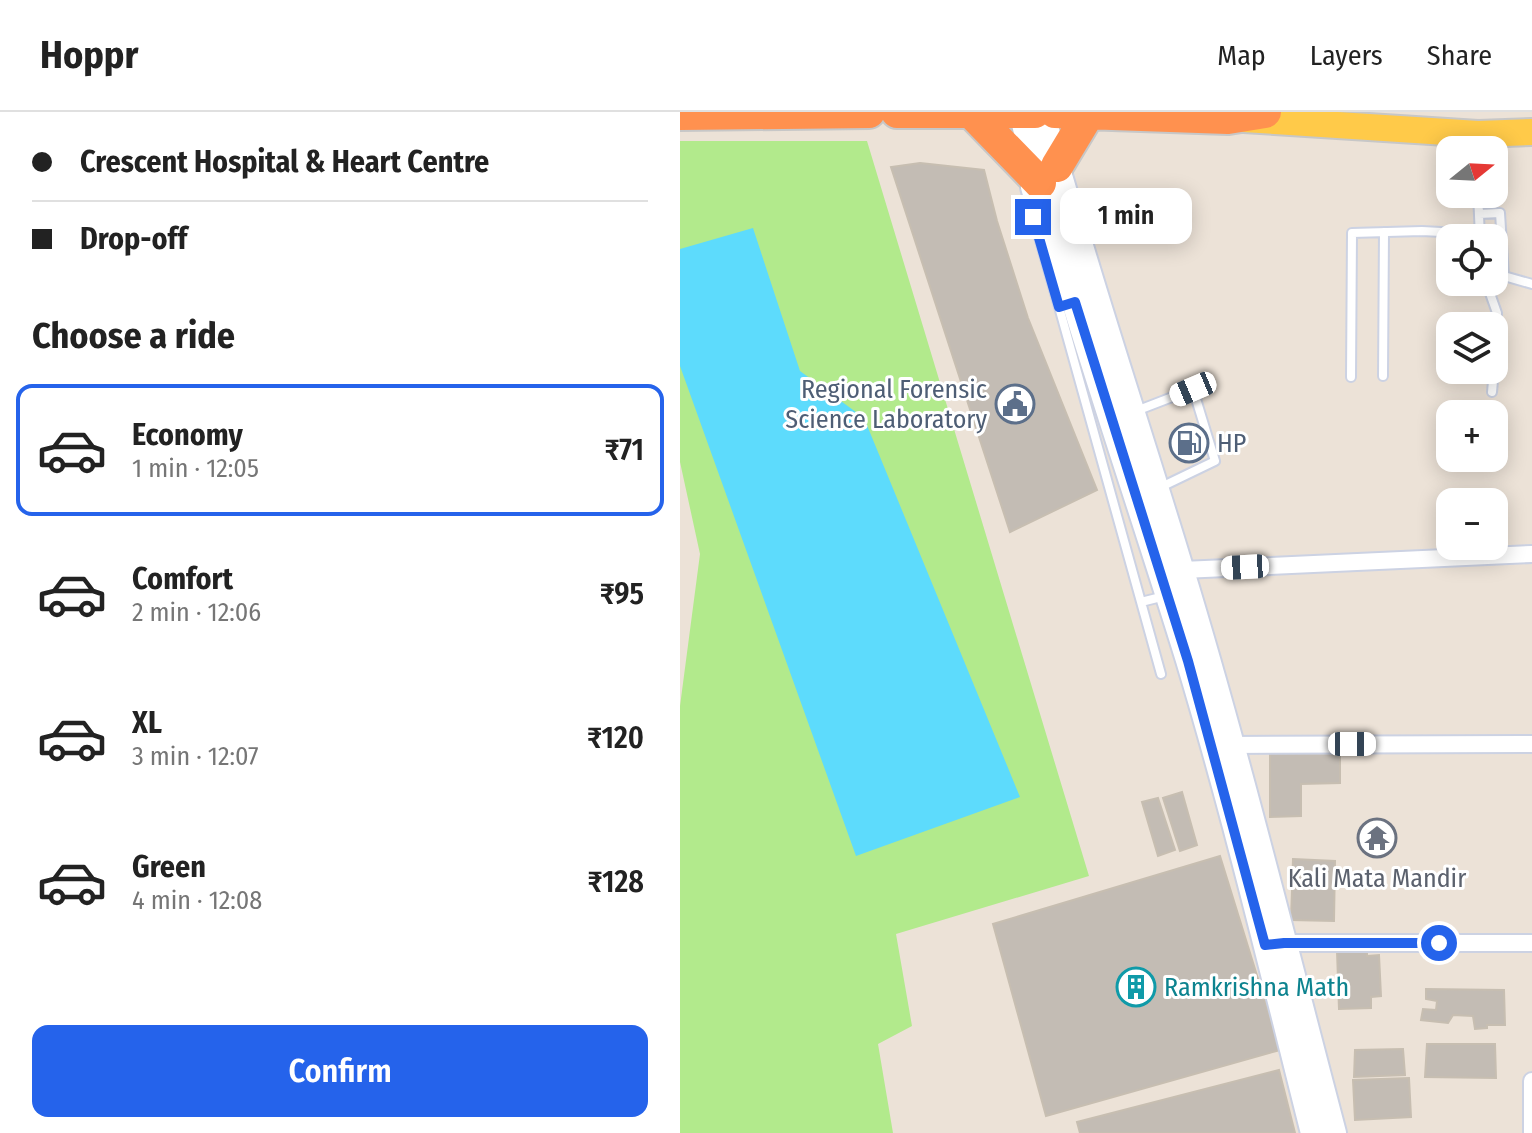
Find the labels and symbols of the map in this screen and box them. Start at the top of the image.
north arrow [1436,136,1508,208]
callout: 1 min [1061,189,1193,245]
route end [1015,199,1051,235]
car [1166,369,1220,409]
place label: Regional Forensic Science Laboratory [785,374,987,435]
public building icon: Regional Forensic Science Laboratory [994,383,1036,425]
fuel station icon: HP [1168,422,1210,464]
place label: HP [1217,428,1246,459]
car [1220,554,1270,580]
car [1328,732,1376,756]
temple icon: Kali Mata Mandir [1356,817,1398,859]
place label: Kali Mata Mandir [1288,863,1466,894]
route start [1421,925,1457,961]
building icon: Ramkrishna Math [1115,966,1157,1008]
place label: Ramkrishna Math [1164,972,1349,1003]

